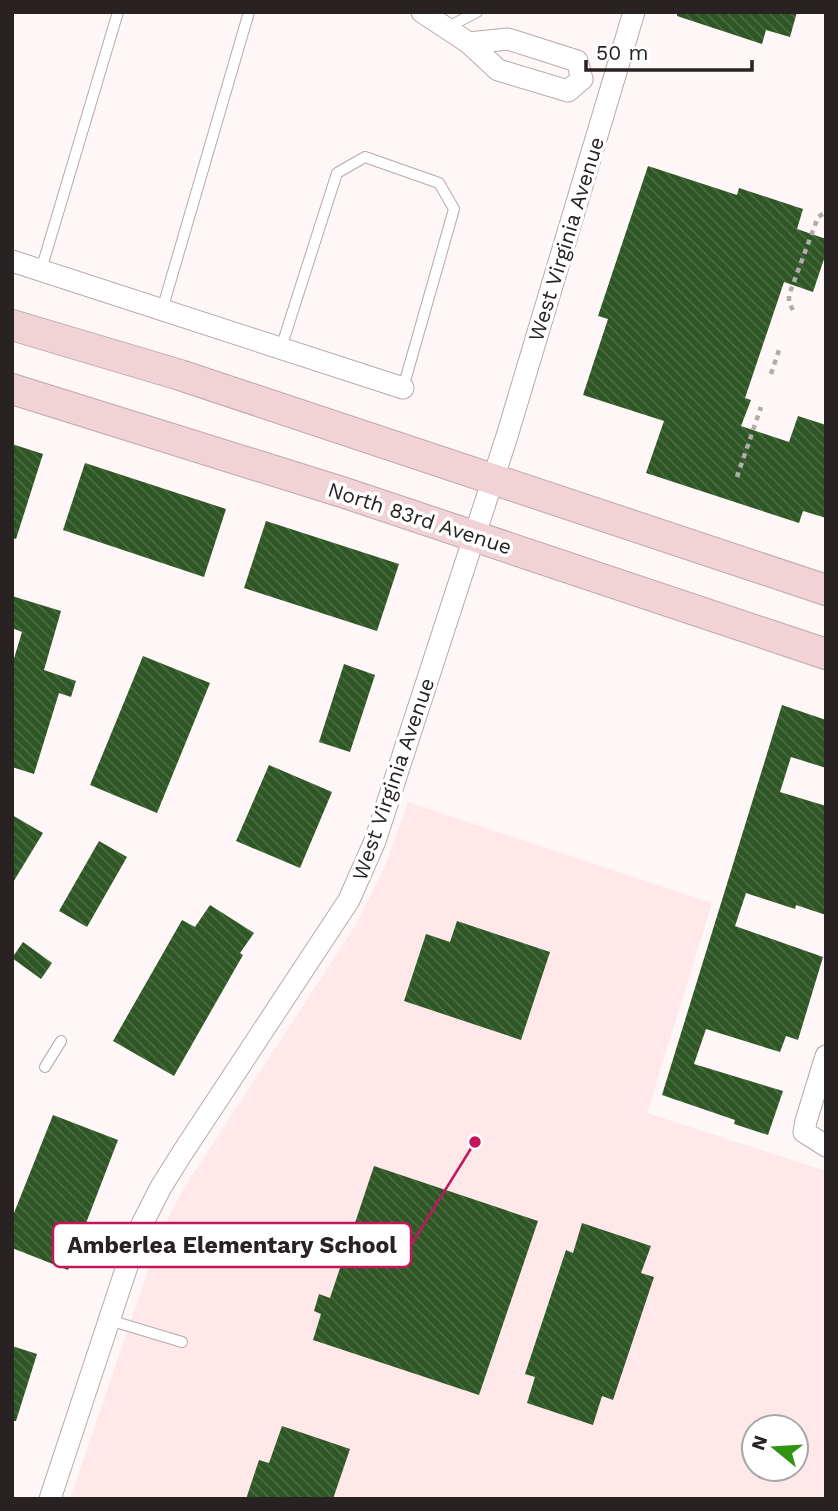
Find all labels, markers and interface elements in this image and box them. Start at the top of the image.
scale bar [586,28,752,72]
text: 50 m [596,40,648,65]
street label: West Virginia Avenue [523,134,609,344]
street label: North 83rd Avenue [325,477,515,559]
street label: West Virginia Avenue [347,674,439,884]
callout: Amberlea Elementary School [53,1223,411,1267]
text: Amberlea Elementary School [67,1232,397,1259]
north arrow [740,1413,810,1483]
text: N [746,1433,772,1453]

